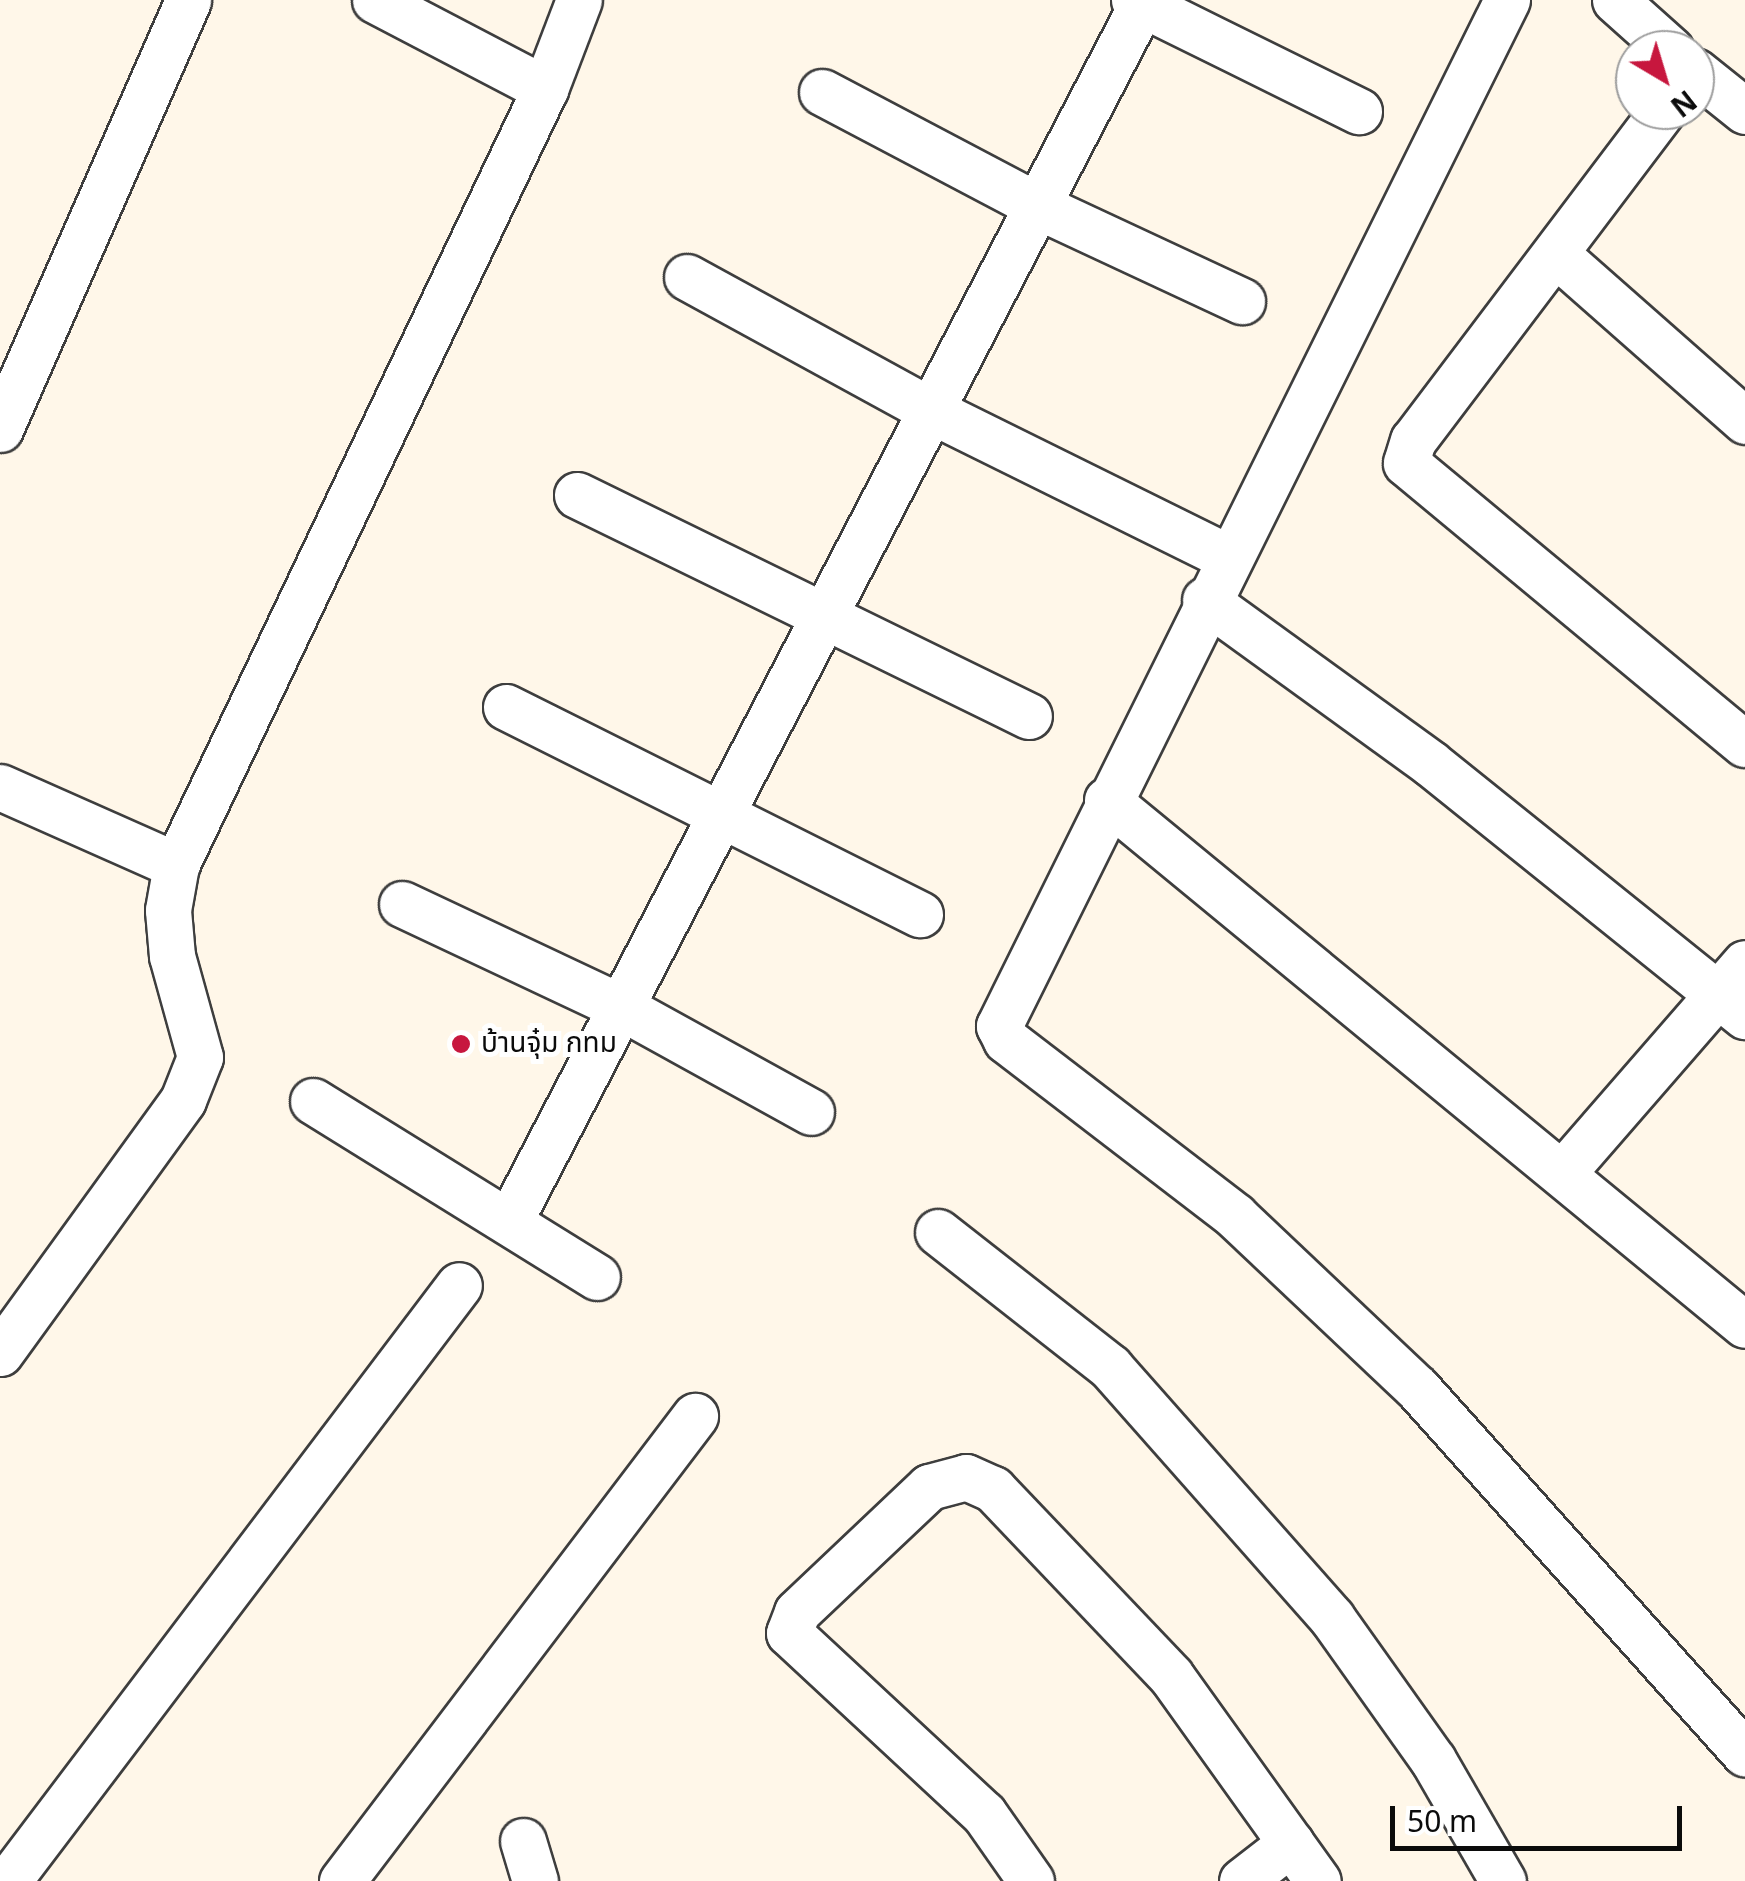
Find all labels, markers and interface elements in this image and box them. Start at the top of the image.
north arrow [1615,30,1715,130]
text: N [1660,79,1705,126]
place label: บ้านจุ๋ม กทม [481,1027,617,1061]
marker: บ้านจุ๋ม กทม [450,1033,472,1055]
scale bar [1395,1786,1688,1848]
text: 50 m [1407,1800,1477,1846]

